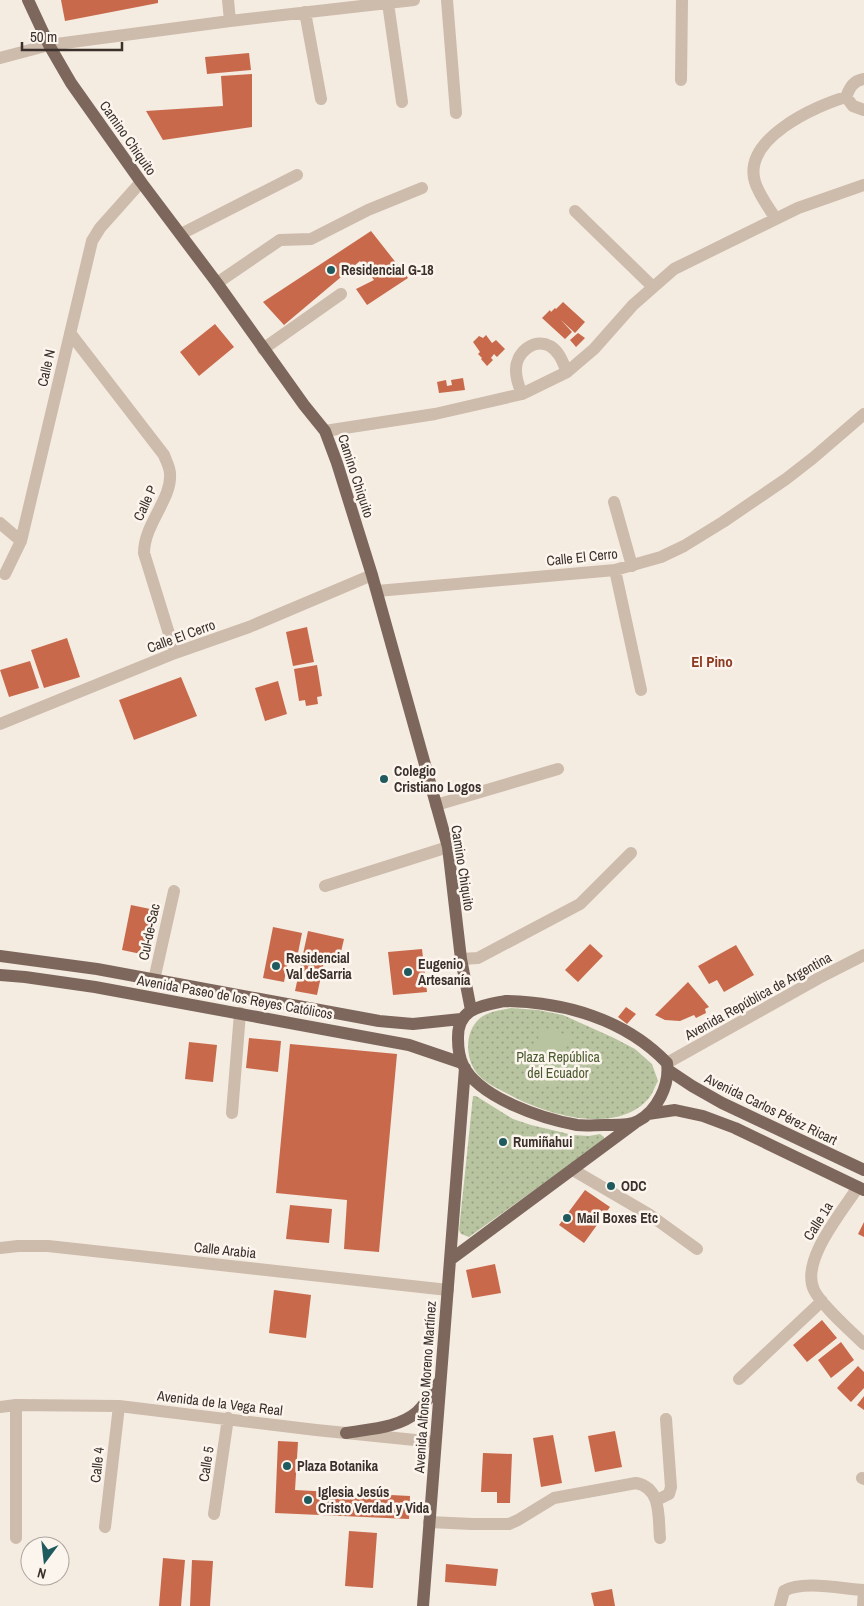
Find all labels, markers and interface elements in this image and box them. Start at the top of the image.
scale bar [22,20,122,52]
text: 50 m [30,26,57,47]
street label: Camino Chiquito [96,97,160,179]
place label: Residencial G-18 [341,261,434,279]
marker: Residencial G-18 [325,264,337,276]
street label: Calle N [33,348,59,388]
street label: Camino Chiquito [334,432,378,520]
street label: Calle P [129,482,161,524]
street label: Calle El Cerro [546,544,618,570]
street label: Calle El Cerro [144,615,218,657]
district label: El Pino [691,651,733,672]
place label: Colegio Cristiano Logos [394,762,481,796]
marker: Colegio Cristiano Logos [378,773,390,785]
street label: Camino Chiquito [447,824,479,912]
street label: Cul-de-Sac [134,902,164,962]
street label: Avenida República de Argentina [681,948,835,1044]
place label: Residencial Val deSarria [286,949,352,983]
place label: Eugenio Artesanía [418,955,471,989]
marker: Residencial Val deSarria [270,960,282,972]
marker: Eugenio Artesanía [402,966,414,978]
street label: Avenida Paseo de los Reyes Católicos [135,971,334,1023]
park label: Plaza República del Ecuador [516,1048,600,1082]
street label: Avenida Carlos Pérez Ricart [701,1069,840,1149]
place label: Rumiñahui [513,1133,572,1151]
marker: Rumiñahui [497,1136,509,1148]
place label: ODC [621,1177,647,1195]
marker: ODC [605,1180,617,1192]
street label: Calle 1a [799,1198,837,1244]
place label: Mail Boxes Etc [577,1209,658,1227]
marker: Mail Boxes Etc [561,1212,573,1224]
street label: Calle Arabia [193,1238,258,1262]
street label: Avenida Alfonso Moreno Martínez [410,1300,440,1475]
street label: Avenida de la Vega Real [155,1386,284,1420]
street label: Calle 5 [194,1445,218,1483]
street label: Calle 4 [86,1446,108,1484]
place label: Plaza Botanika [297,1457,379,1475]
marker: Plaza Botanika [281,1460,293,1472]
place label: Iglesia Jesús Cristo Verdad y Vida [318,1483,430,1517]
marker: Iglesia Jesús Cristo Verdad y Vida [302,1494,314,1506]
north arrow [20,1536,70,1586]
text: N [35,1564,48,1583]

